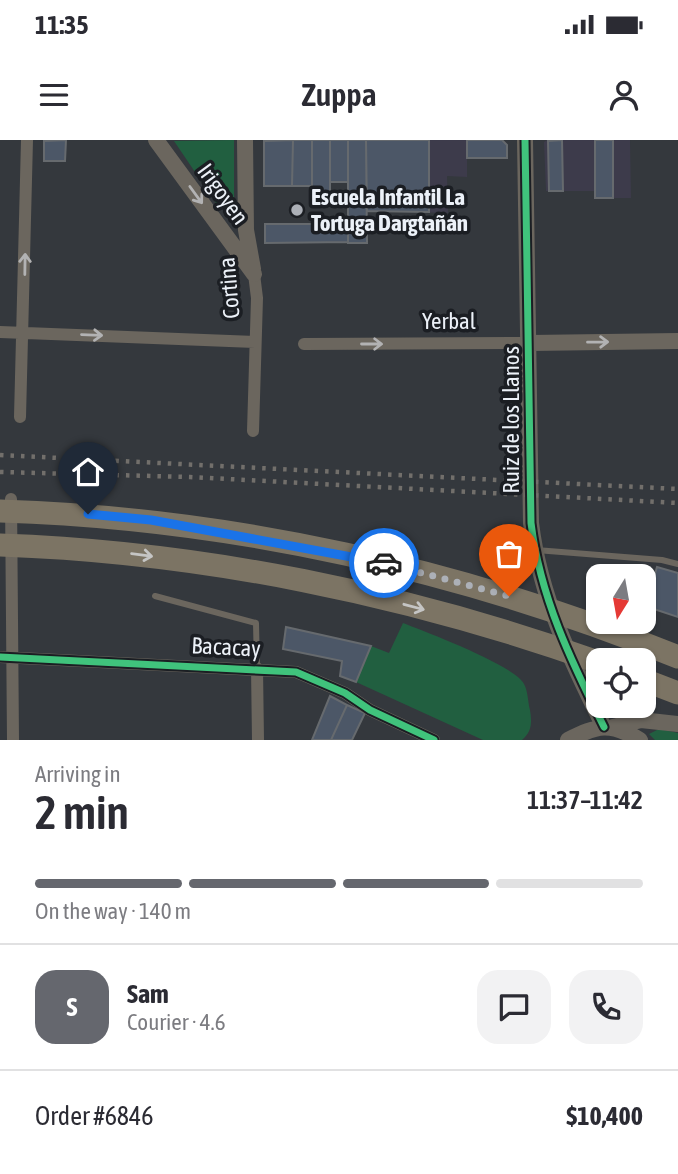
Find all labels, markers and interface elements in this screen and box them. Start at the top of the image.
text: 11:35 [35,10,89,40]
icon: menu [35,76,73,114]
text: Zuppa [301,76,377,113]
icon: person [605,76,643,114]
street label: Irigoyen [192,159,254,229]
place label: Escuela Infantil La Tortuga Dargtañán [311,184,468,236]
one-way arrow [189,185,203,204]
marker: Escuela Infantil La Tortuga Dargtañán [289,202,305,218]
one-way arrow [18,253,31,276]
street label: Cortina [213,256,245,320]
street label: Yerbal [422,308,476,334]
one-way arrow [80,329,103,342]
one-way arrow [587,335,610,349]
one-way arrow [360,337,383,351]
street label: Ruiz de los Llanos [498,346,524,494]
pin [58,442,118,514]
icon: home [69,453,107,491]
pin [479,524,539,596]
courier [349,528,419,598]
icon: bag [490,535,528,573]
icon: car [365,544,403,582]
one-way arrow [130,548,153,561]
north arrow [586,564,656,634]
map controls [586,564,656,718]
one-way arrow [402,601,424,614]
street label: Bacacay [191,632,261,662]
button: locate [586,648,656,718]
text: Arriving in [35,761,121,787]
text: 11:37–11:42 [527,785,643,815]
text: 2 min [35,786,129,839]
text: On the way · 140 m [35,898,191,924]
button: chat [477,970,551,1044]
button: phone [569,970,643,1044]
text: Sam [127,979,169,1009]
text: S [67,992,77,1022]
text: Courier · 4.6 [127,1009,226,1035]
text: Order #6846 [35,1101,154,1131]
text: $10,400 [566,1101,643,1131]

